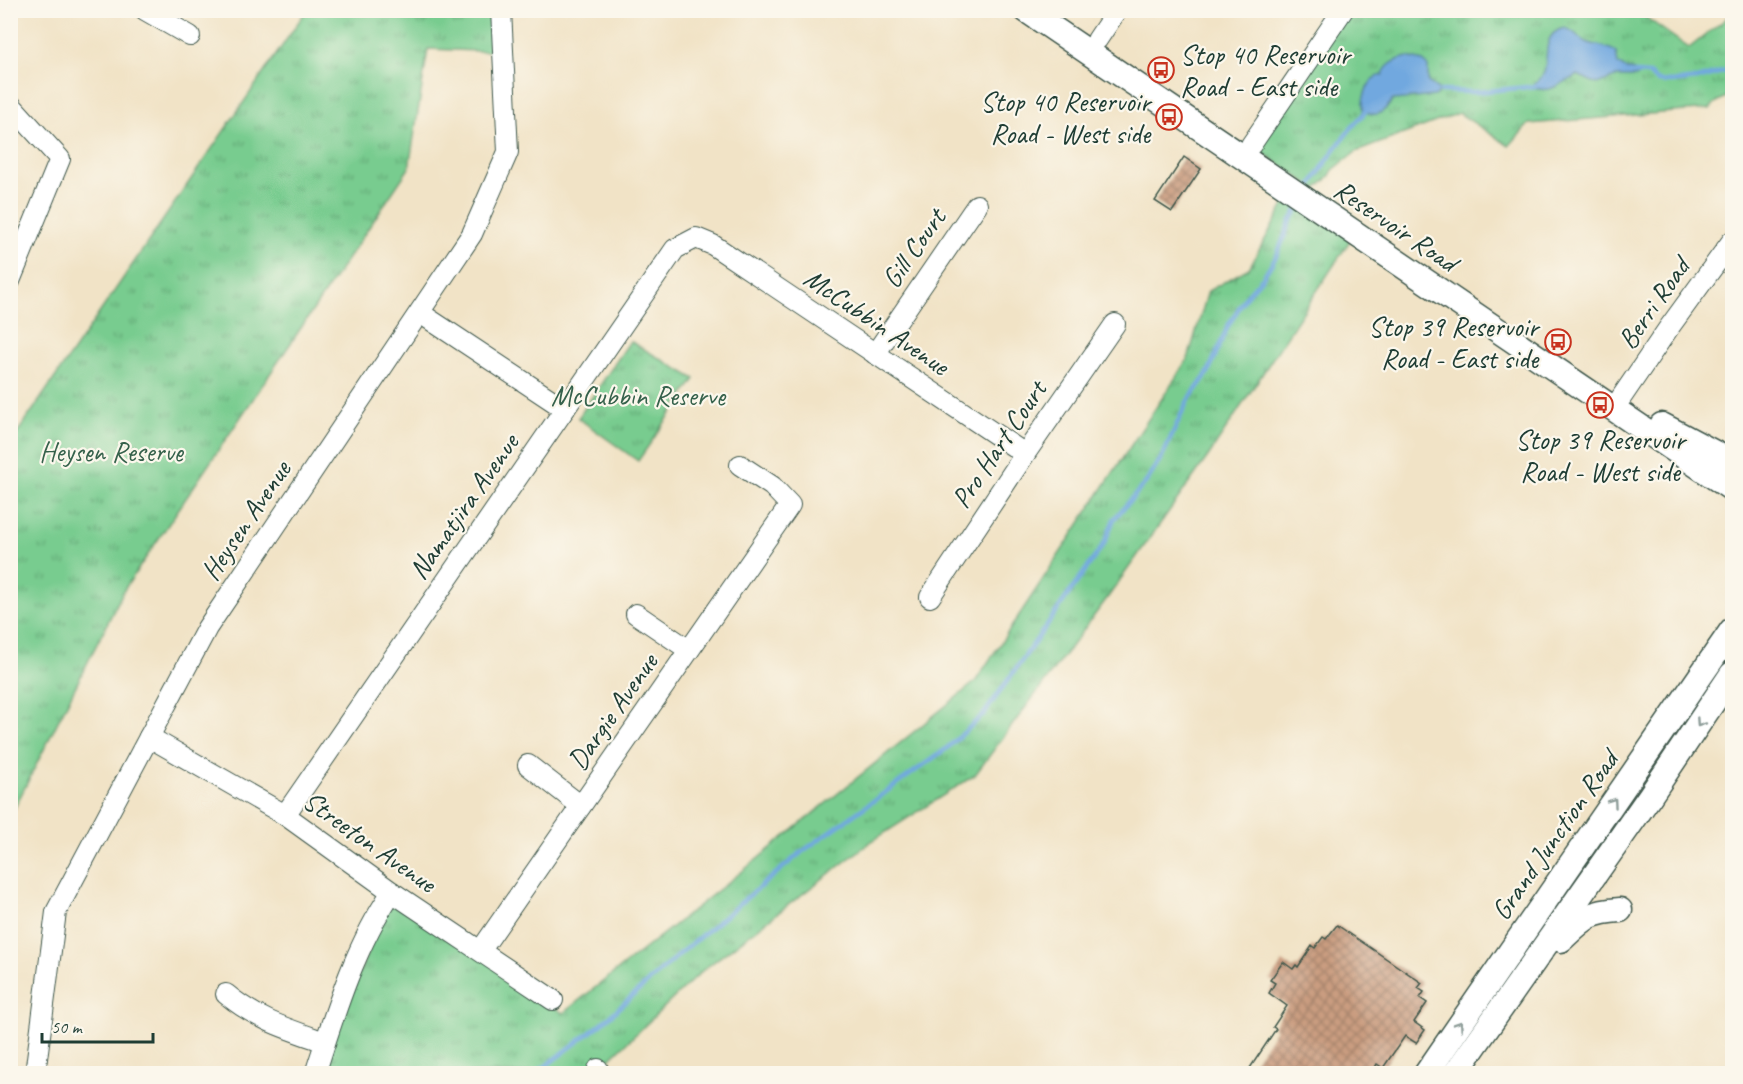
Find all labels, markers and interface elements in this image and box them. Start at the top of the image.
place label: Stop 40 Reservoir Road - East side [1180,37,1353,104]
bus stop icon: Stop 40 Reservoir Road - East side [1146,55,1176,85]
place label: Stop 40 Reservoir Road - West side [980,84,1153,151]
bus stop icon: Stop 40 Reservoir Road - West side [1154,102,1184,132]
street label: Reservoir Road [1328,171,1467,282]
street label: Gill Court [874,200,955,295]
street label: Berri Road [1610,248,1700,355]
street label: McCubbin Avenue [798,260,957,384]
place label: Stop 39 Reservoir Road - East side [1368,309,1541,376]
bus stop icon: Stop 39 Reservoir Road - East side [1543,327,1573,357]
street label: Pro Hart Court [943,372,1055,515]
park label: McCubbin Reserve [551,378,727,413]
bus stop icon: Stop 39 Reservoir Road - West side [1585,390,1615,420]
place label: Stop 39 Reservoir Road - West side [1515,422,1688,489]
street label: Namatjira Avenue [400,425,527,586]
park label: Heysen Reserve [39,434,185,469]
street label: Heysen Avenue [193,452,299,587]
street label: Dargie Avenue [560,645,666,776]
one-way arrow [1696,716,1707,727]
street label: Grand Junction Road [1483,741,1628,927]
street label: Streeton Avenue [296,783,445,901]
one-way arrow [1606,797,1617,808]
scale bar [42,1006,153,1044]
text: 50 m [51,1016,84,1038]
one-way arrow [1452,1021,1463,1032]

